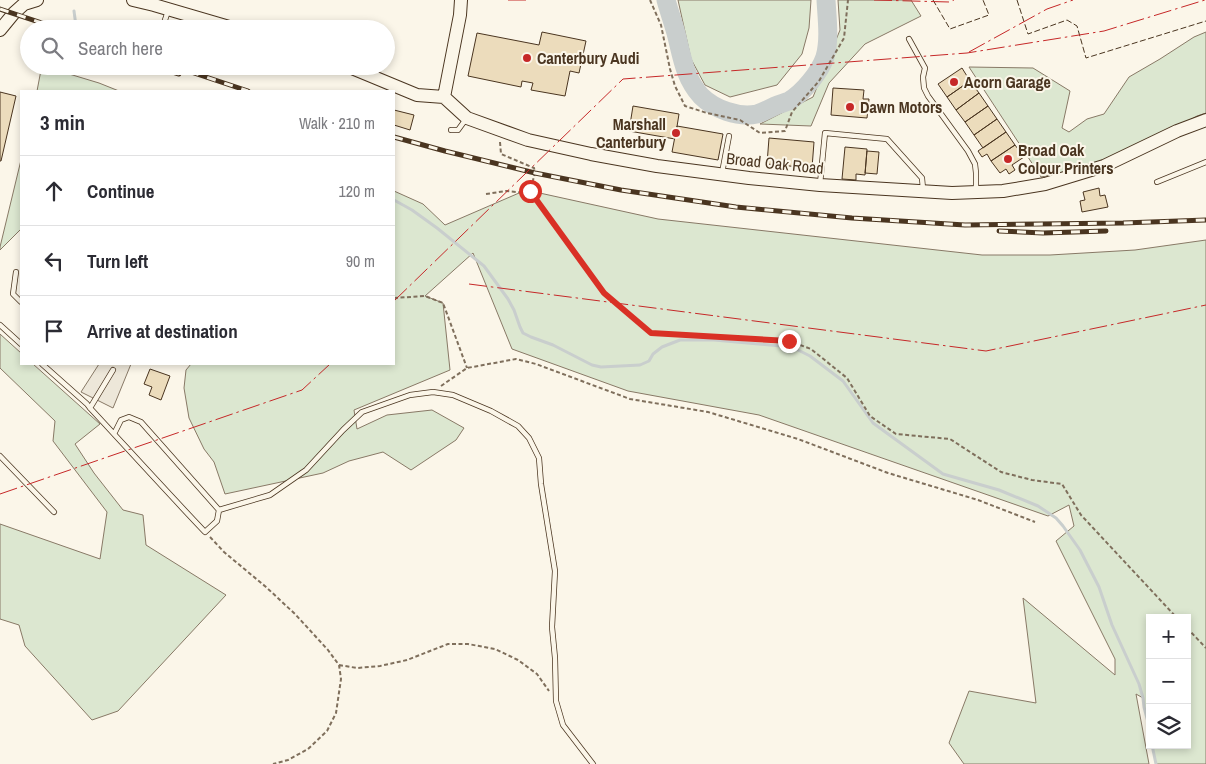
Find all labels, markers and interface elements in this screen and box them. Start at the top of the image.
search box [20,20,395,75]
icon: search [38,34,66,62]
text: Search here [78,35,163,61]
place label: Canterbury Audi [537,47,639,69]
marker: Canterbury Audi [521,52,533,64]
place label: Acorn Garage [964,71,1051,93]
marker: Acorn Garage [948,76,960,88]
place label: Dawn Motors [860,96,942,118]
marker: Dawn Motors [844,101,856,113]
text: 3 min [40,108,85,137]
text: Walk · 210 m [299,112,375,134]
place label: Marshall Canterbury [596,113,667,153]
marker: Marshall Canterbury [670,127,682,139]
place label: Broad Oak Colour Printers [1018,139,1114,179]
street label: Broad Oak Road [725,147,825,179]
marker: Broad Oak Colour Printers [1002,153,1014,165]
icon: ahead [40,177,68,205]
text: Continue [87,178,155,204]
text: 120 m [339,180,375,202]
route start [519,180,542,203]
icon: left [40,247,68,275]
text: Turn left [87,248,148,274]
text: 90 m [346,250,375,272]
icon: arrive [40,317,68,345]
text: Arrive at destination [87,318,238,344]
route end [778,330,801,353]
map controls [1146,614,1191,749]
button: + [1146,614,1191,659]
button: − [1146,659,1191,704]
button: layers [1146,704,1191,749]

